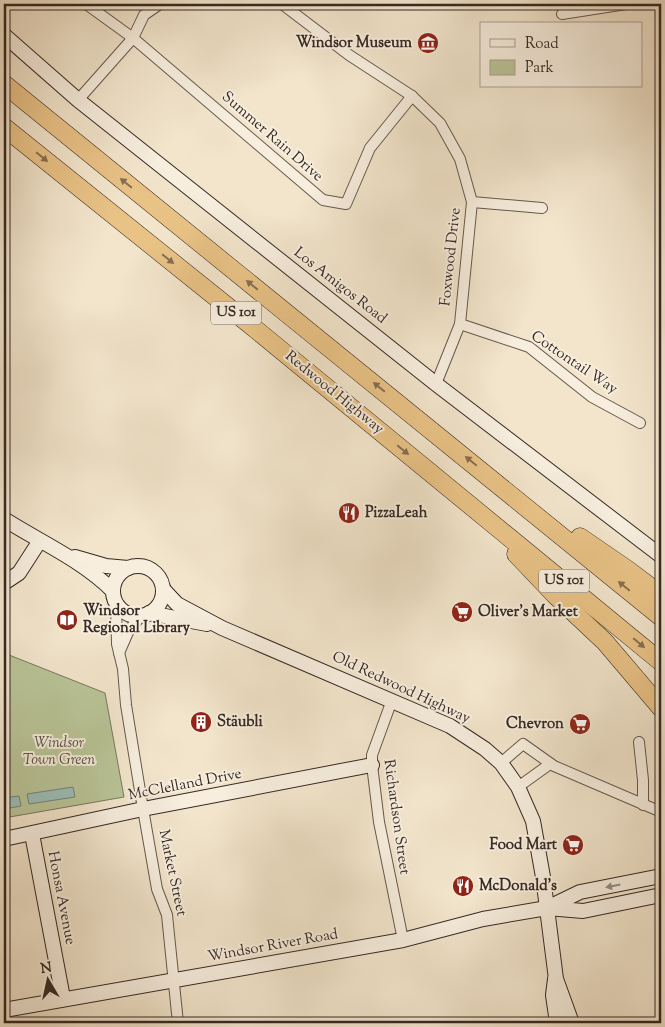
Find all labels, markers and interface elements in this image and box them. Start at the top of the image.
legend [480,22,642,88]
museum icon: Windsor Museum [416,31,440,55]
place label: Windsor Museum [296,33,413,54]
text: Road [525,34,559,55]
text: Park [525,58,554,79]
street label: Summer Rain Drive [217,87,327,187]
one-way arrow [35,152,48,163]
one-way arrow [119,177,132,188]
street label: Foxwood Drive [435,207,467,307]
street label: Los Amigos Road [289,243,392,329]
one-way arrow [162,254,175,265]
one-way arrow [246,279,259,290]
road number: US 101 [211,302,261,324]
street label: Cottontail Way [526,326,622,400]
street label: Redwood Highway [280,346,388,440]
one-way arrow [373,381,386,392]
one-way arrow [396,444,409,455]
one-way arrow [464,455,477,466]
restaurant icon: PizzaLeah [337,501,361,525]
place label: PizzaLeah [365,503,428,524]
road number: US 101 [539,570,589,592]
one-way arrow [617,580,630,591]
supermarket icon: Oliver's Market [450,600,474,624]
place label: Windsor Regional Library [83,601,191,639]
place label: Oliver's Market [478,602,579,623]
library icon: Windsor Regional Library [55,608,79,632]
one-way arrow [633,637,645,649]
street label: Old Redwood Highway [328,647,474,730]
building icon: Stäubli [189,710,213,734]
place label: Stäubli [217,712,264,733]
supermarket icon: Chevron [568,712,592,736]
place label: Chevron [506,714,564,735]
park label: Windsor Town Green [23,733,95,771]
street label: Richardson Street [378,758,414,876]
street label: McClelland Drive [126,764,244,806]
street label: Market Street [153,828,191,918]
supermarket icon: Food Mart [561,833,585,857]
place label: Food Mart [490,835,558,856]
street label: Honsa Avenue [42,849,80,947]
restaurant icon: McDonald's [451,874,475,898]
place label: McDonald's [479,876,557,897]
one-way arrow [606,882,621,890]
street label: Windsor River Road [206,924,340,968]
north arrow [22,954,72,1004]
text: N [39,958,53,980]

